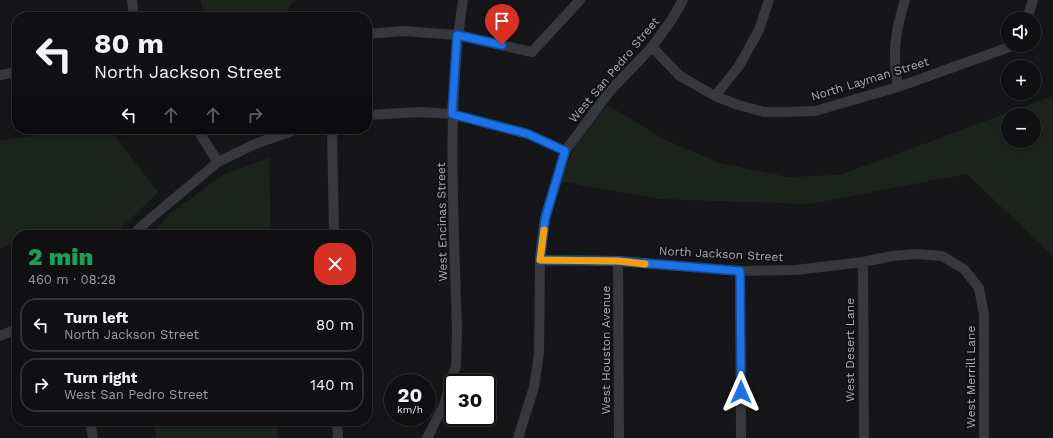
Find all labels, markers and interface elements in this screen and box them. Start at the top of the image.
pin [485,4,519,45]
icon: arrive [491,10,513,32]
map controls [1001,12,1041,148]
button: sound [1001,12,1041,52]
street label: West San Pedro Street [566,14,662,126]
text: 80 m [94,27,164,60]
icon: left [28,28,80,80]
street label: North Layman Street [809,54,931,104]
button: + [1001,60,1041,100]
text: North Jackson Street [94,61,281,82]
icon: left [118,104,140,126]
icon: ahead [160,104,182,126]
icon: ahead [202,104,224,126]
icon: right [244,104,266,126]
button: − [1001,108,1041,148]
street label: West Encinas Street [434,162,450,282]
text: 2 min [28,243,93,271]
button: close [314,243,356,285]
street label: North Jackson Street [658,244,784,264]
text: 460 m · 08:28 [28,272,116,287]
street label: West Houston Avenue [599,286,613,414]
street label: West Desert Lane [843,298,857,402]
text: Turn left [64,309,128,327]
icon: left [30,314,52,336]
text: 80 m [316,316,354,334]
street label: West Merrill Lane [964,325,978,428]
text: North Jackson Street [64,327,199,342]
text: Turn right [64,369,137,387]
position arrow [720,371,762,413]
icon: right [30,374,52,396]
speed limit sign: 30 [444,374,496,426]
text: 140 m [310,376,354,394]
text: 20 [398,383,422,407]
text: West San Pedro Street [64,387,208,402]
text: km/h [397,404,423,415]

